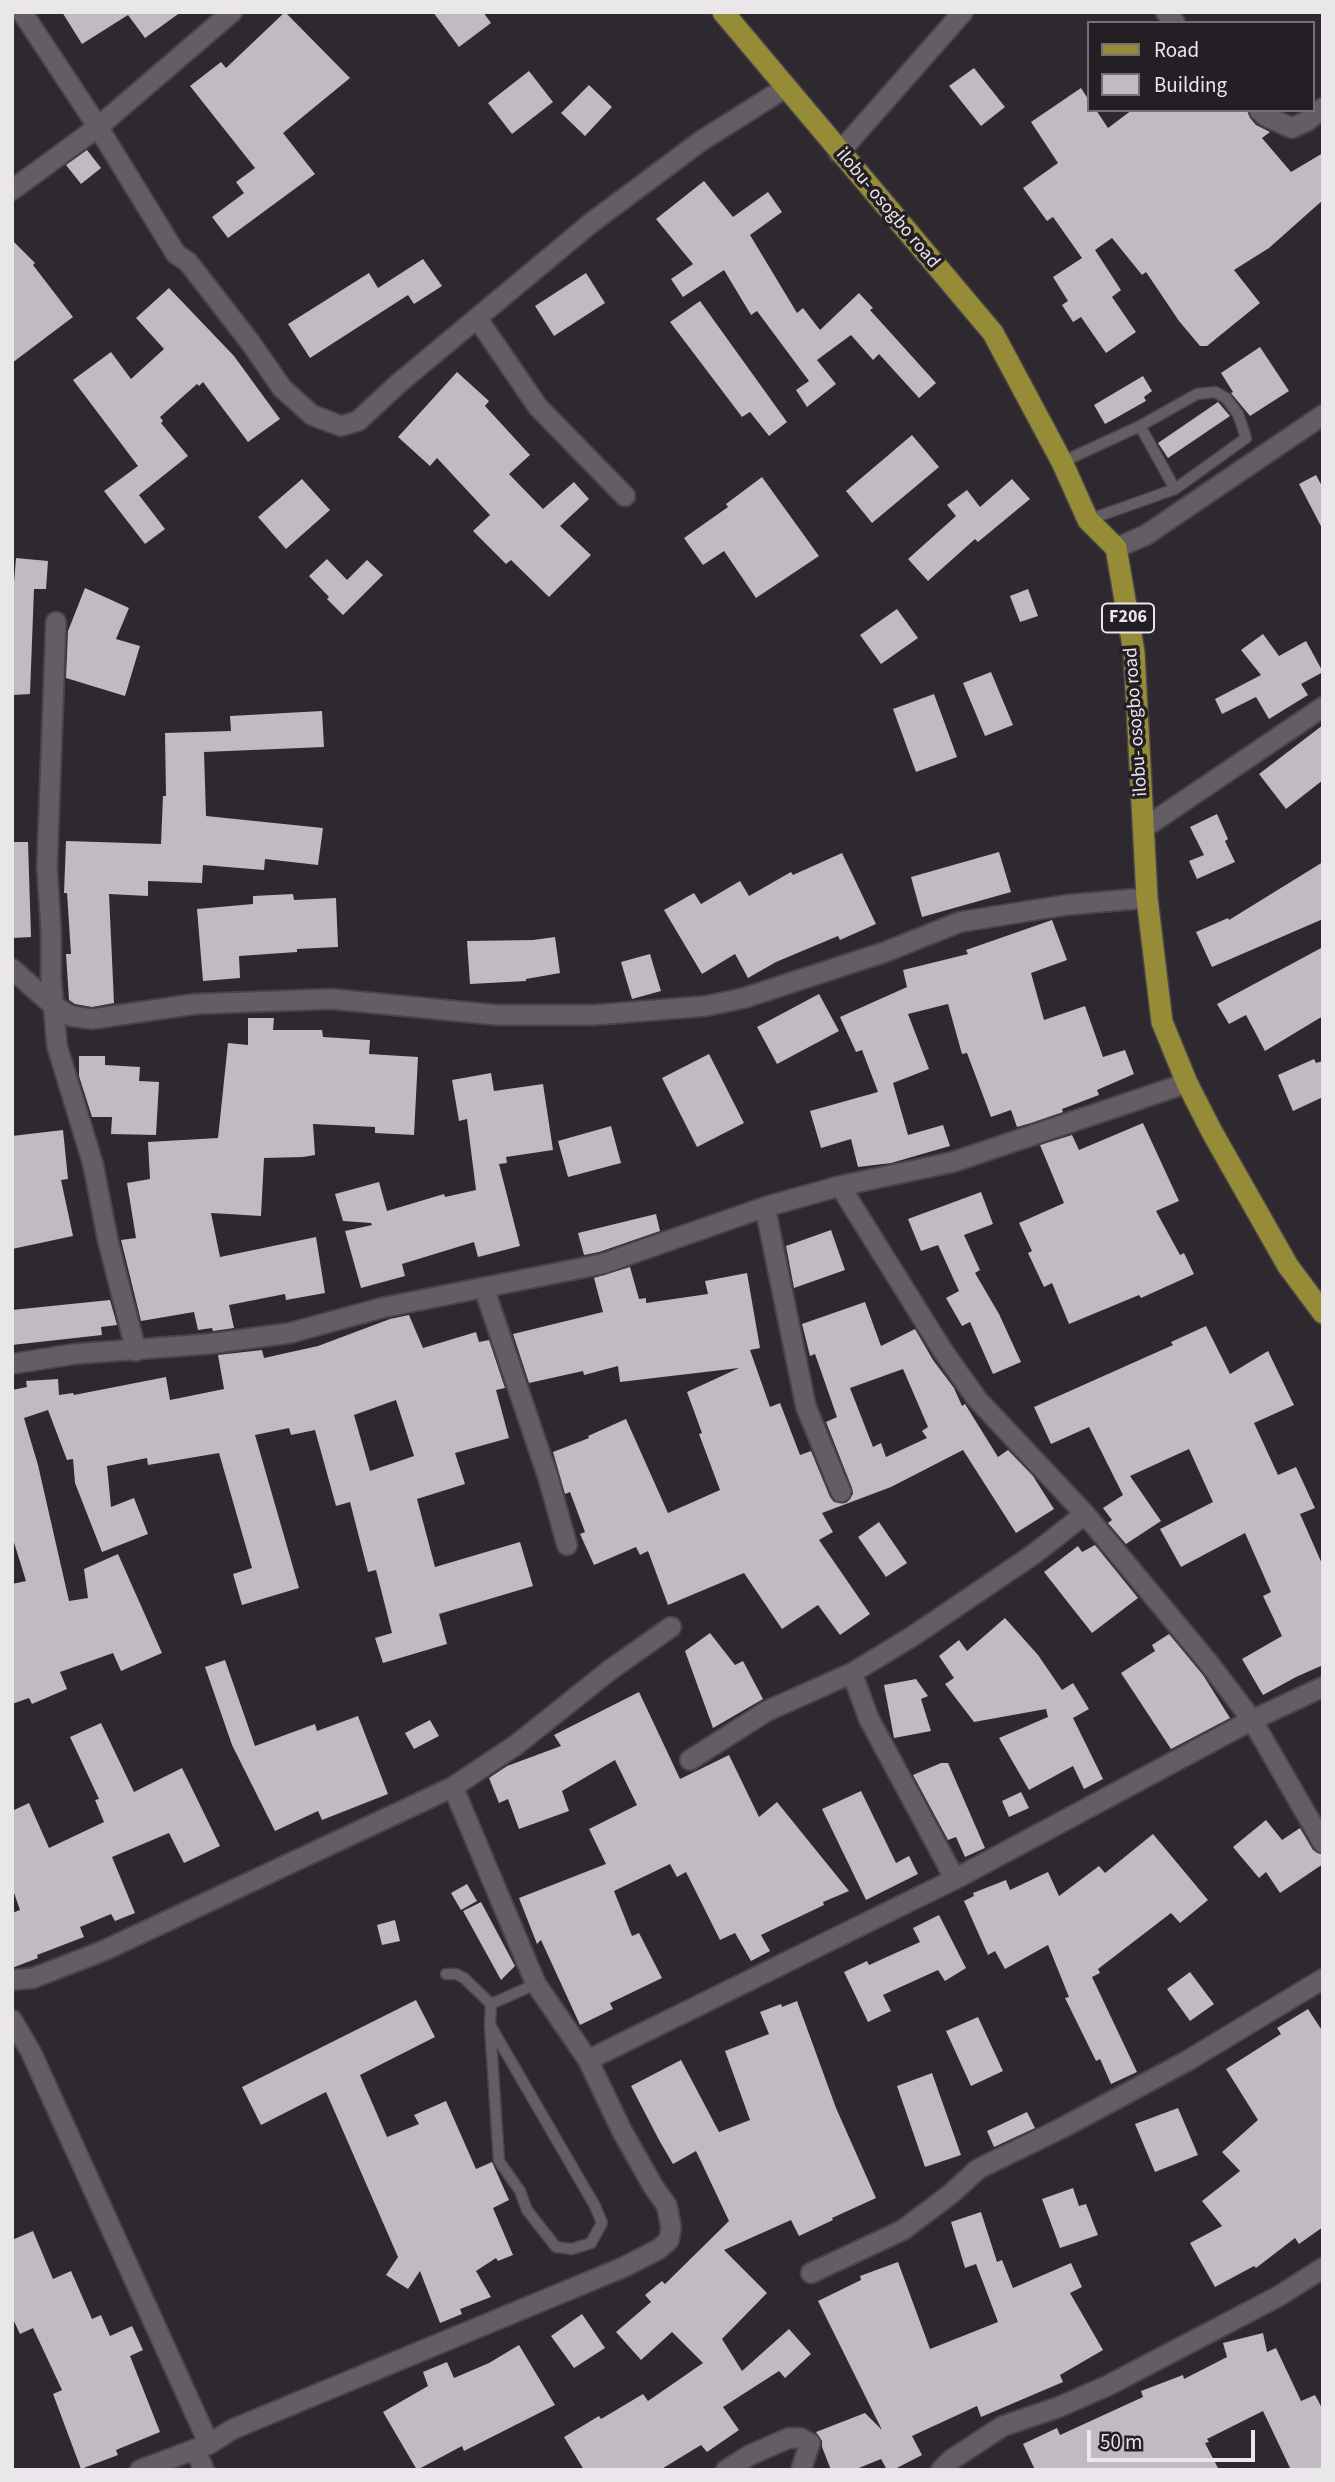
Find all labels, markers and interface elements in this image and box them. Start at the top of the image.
legend [1086,21,1314,112]
text: Road [1154,35,1199,65]
text: Building [1154,70,1227,100]
street label: ilobu- osogbo road [830,144,944,274]
road number: F206 [1102,604,1154,632]
street label: ilobu- osogbo road [1120,647,1154,797]
scale bar [1090,2416,1258,2460]
text: 50 m [1100,2427,1142,2457]

